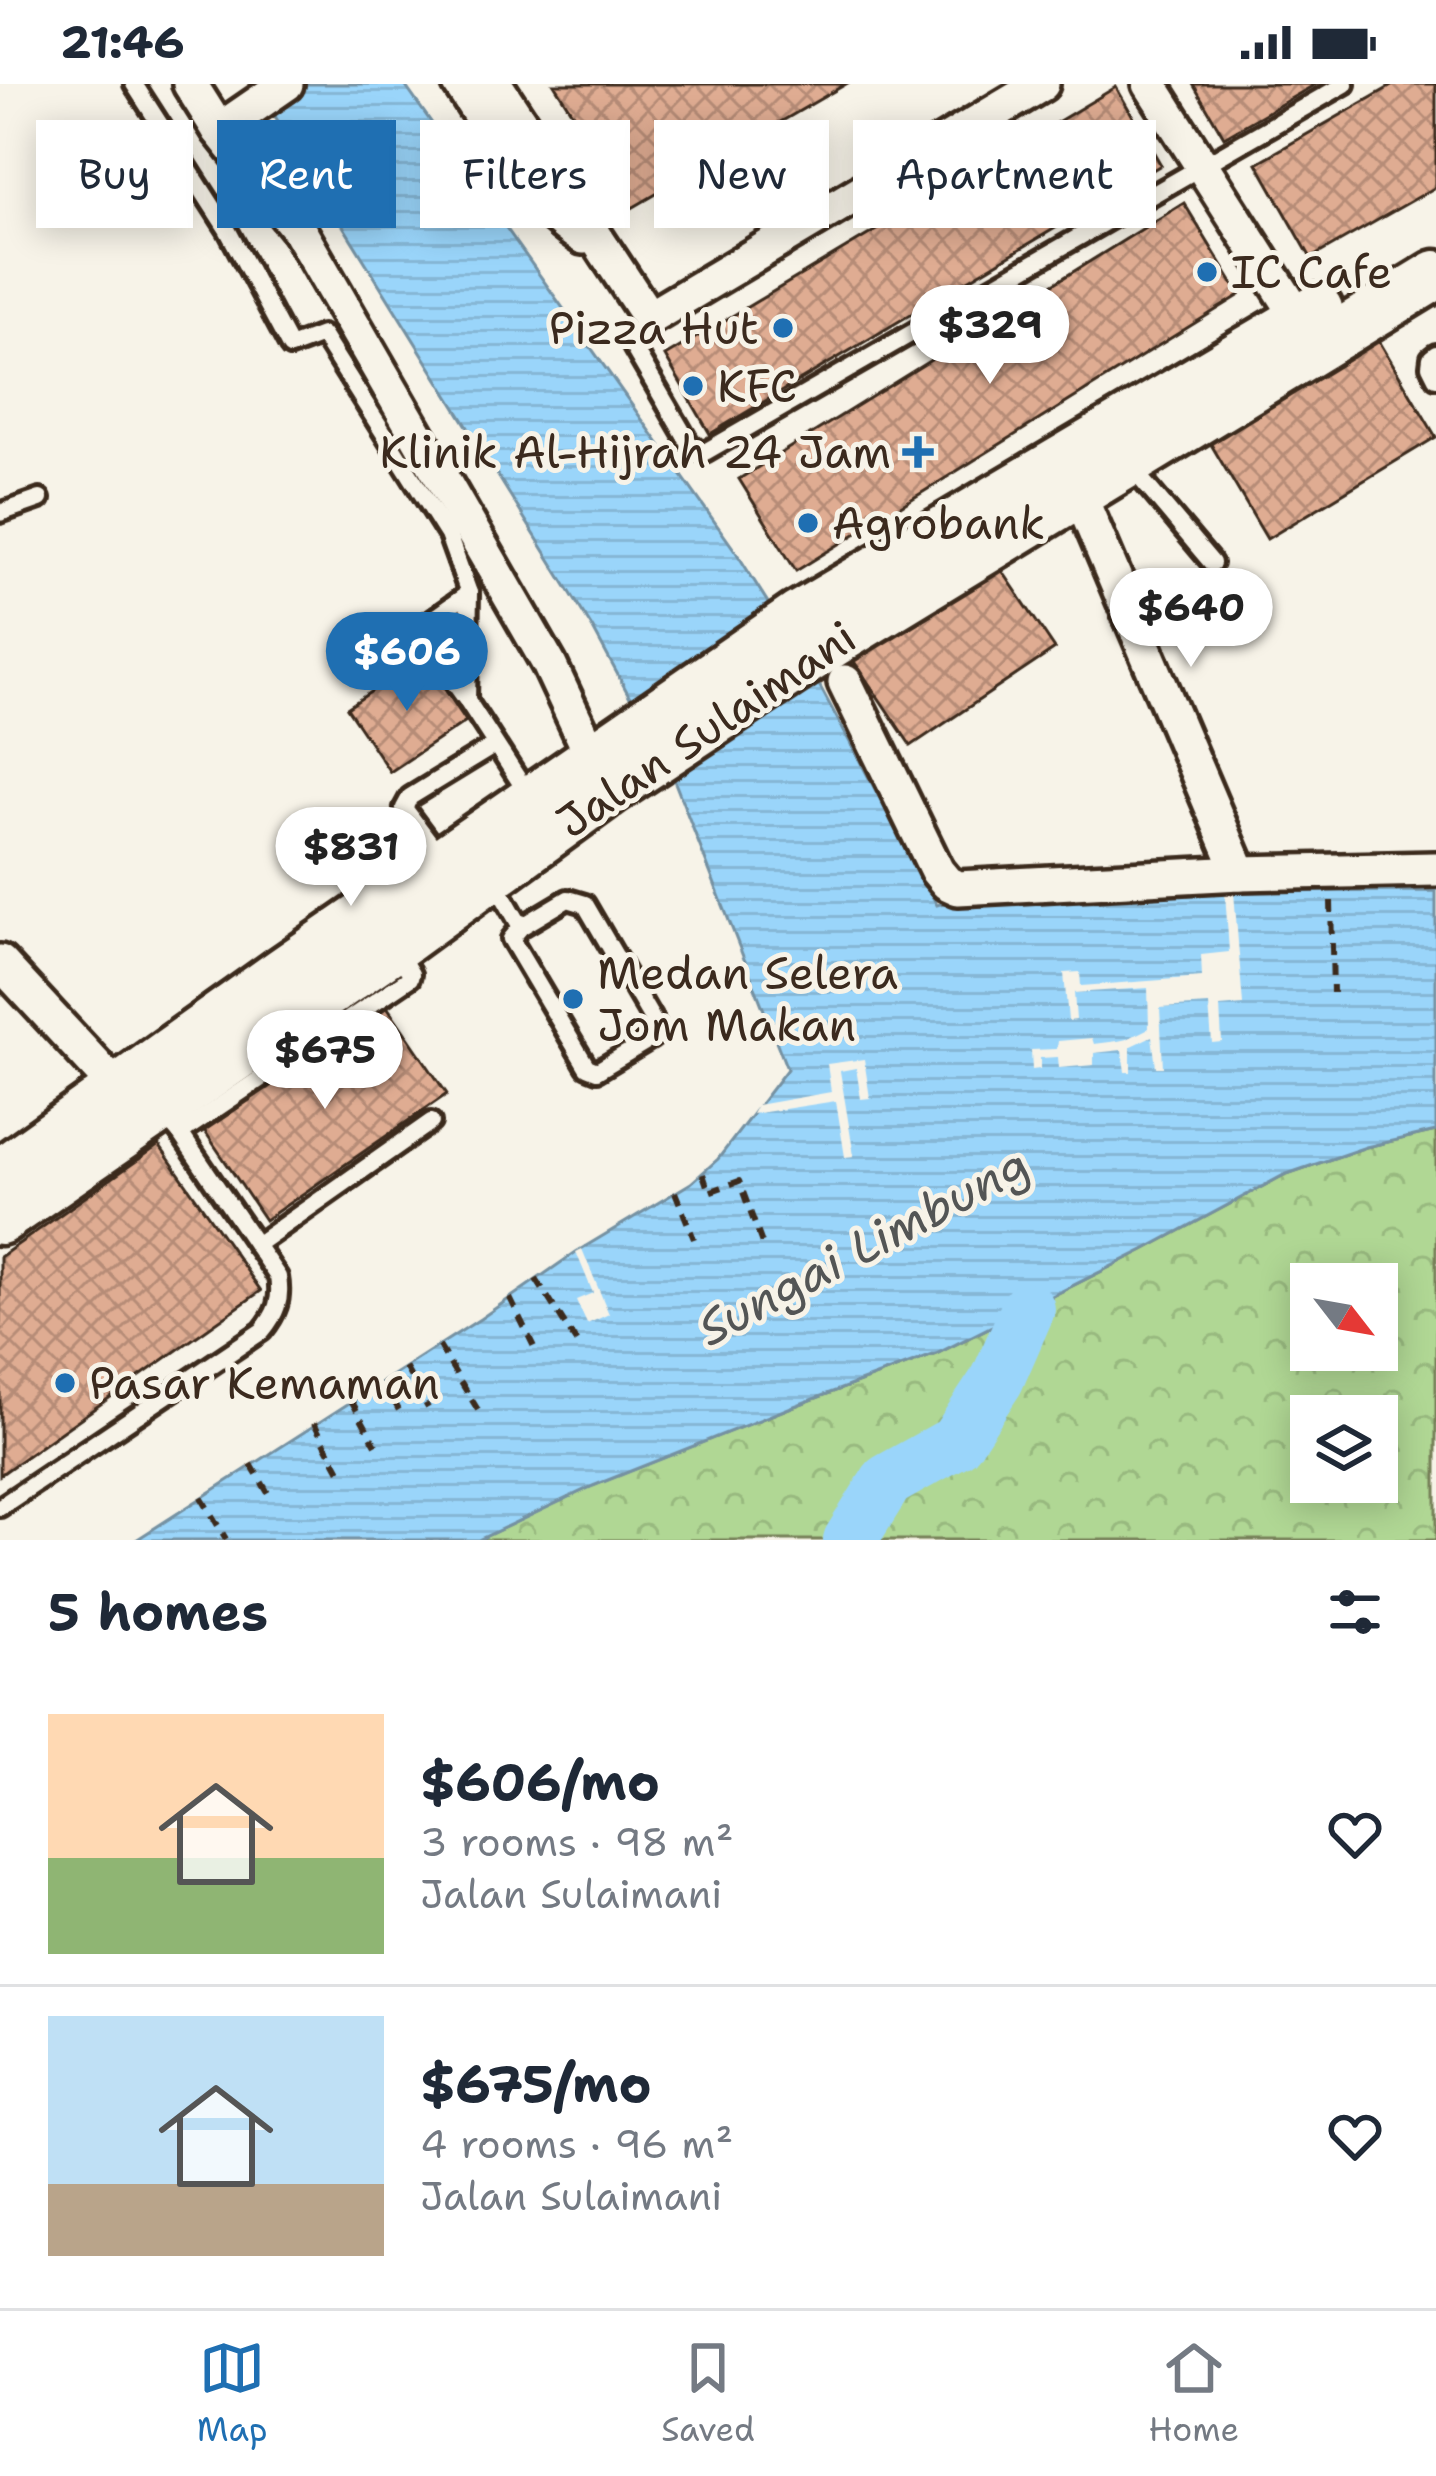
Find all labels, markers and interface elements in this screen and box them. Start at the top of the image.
text: 21:46 [60,12,185,72]
chip: Buy [36,120,193,228]
chip: Rent [217,120,396,228]
chip: Filters [420,120,630,228]
chip: New [654,120,829,228]
chip: Apartment [853,120,1156,228]
place label: IC Cafe [1231,242,1392,302]
marker: IC Cafe [1194,259,1220,285]
pin: $329 [919,285,1061,387]
place label: Pizza Hut [548,298,759,358]
text: $329 [937,298,1043,350]
marker: Pizza Hut [770,315,796,341]
place label: KFC [717,356,797,416]
marker: KFC [680,373,706,399]
place label: Klinik Al-Hijrah 24 Jam [379,422,891,482]
marker: Klinik Al-Hijrah 24 Jam [902,436,934,468]
place label: Agrobank [832,493,1045,553]
marker: Agrobank [795,510,821,536]
pin: $640 [1120,568,1262,670]
text: $640 [1137,581,1245,633]
street label: Jalan Sulaimani [545,607,867,851]
pin: $606 [336,612,478,714]
text: $606 [353,625,461,677]
pin: $831 [280,807,422,909]
text: $831 [302,820,400,872]
place label: Medan Selera Jom Makan [597,943,898,1055]
marker: Medan Selera Jom Makan [560,986,586,1012]
pin: $675 [254,1010,396,1112]
text: $675 [274,1023,376,1075]
water label: Sungai Limbung [686,1132,1040,1360]
north arrow [1290,1263,1398,1371]
map controls [1290,1263,1398,1503]
place label: Pasar Kemaman [89,1353,440,1413]
marker: Pasar Kemaman [52,1370,78,1396]
button: layers [1290,1395,1398,1503]
text: 5 homes [48,1578,268,1646]
icon: filters [1322,1579,1388,1645]
text: $606/mo [420,1748,660,1816]
icon: home [144,1762,288,1906]
icon: heart [1322,1801,1388,1867]
text: 3 rooms · 98 m² [420,1816,733,1868]
text: Jalan Sulaimani [420,1868,722,1920]
text: $675/mo [420,2050,652,2118]
icon: home [144,2064,288,2208]
icon: heart [1322,2103,1388,2169]
text: 4 rooms · 96 m² [420,2118,733,2170]
text: Jalan Sulaimani [420,2170,722,2222]
tab: Map [197,2335,268,2452]
tab: Saved [661,2335,755,2452]
tab: Home [1148,2335,1239,2452]

